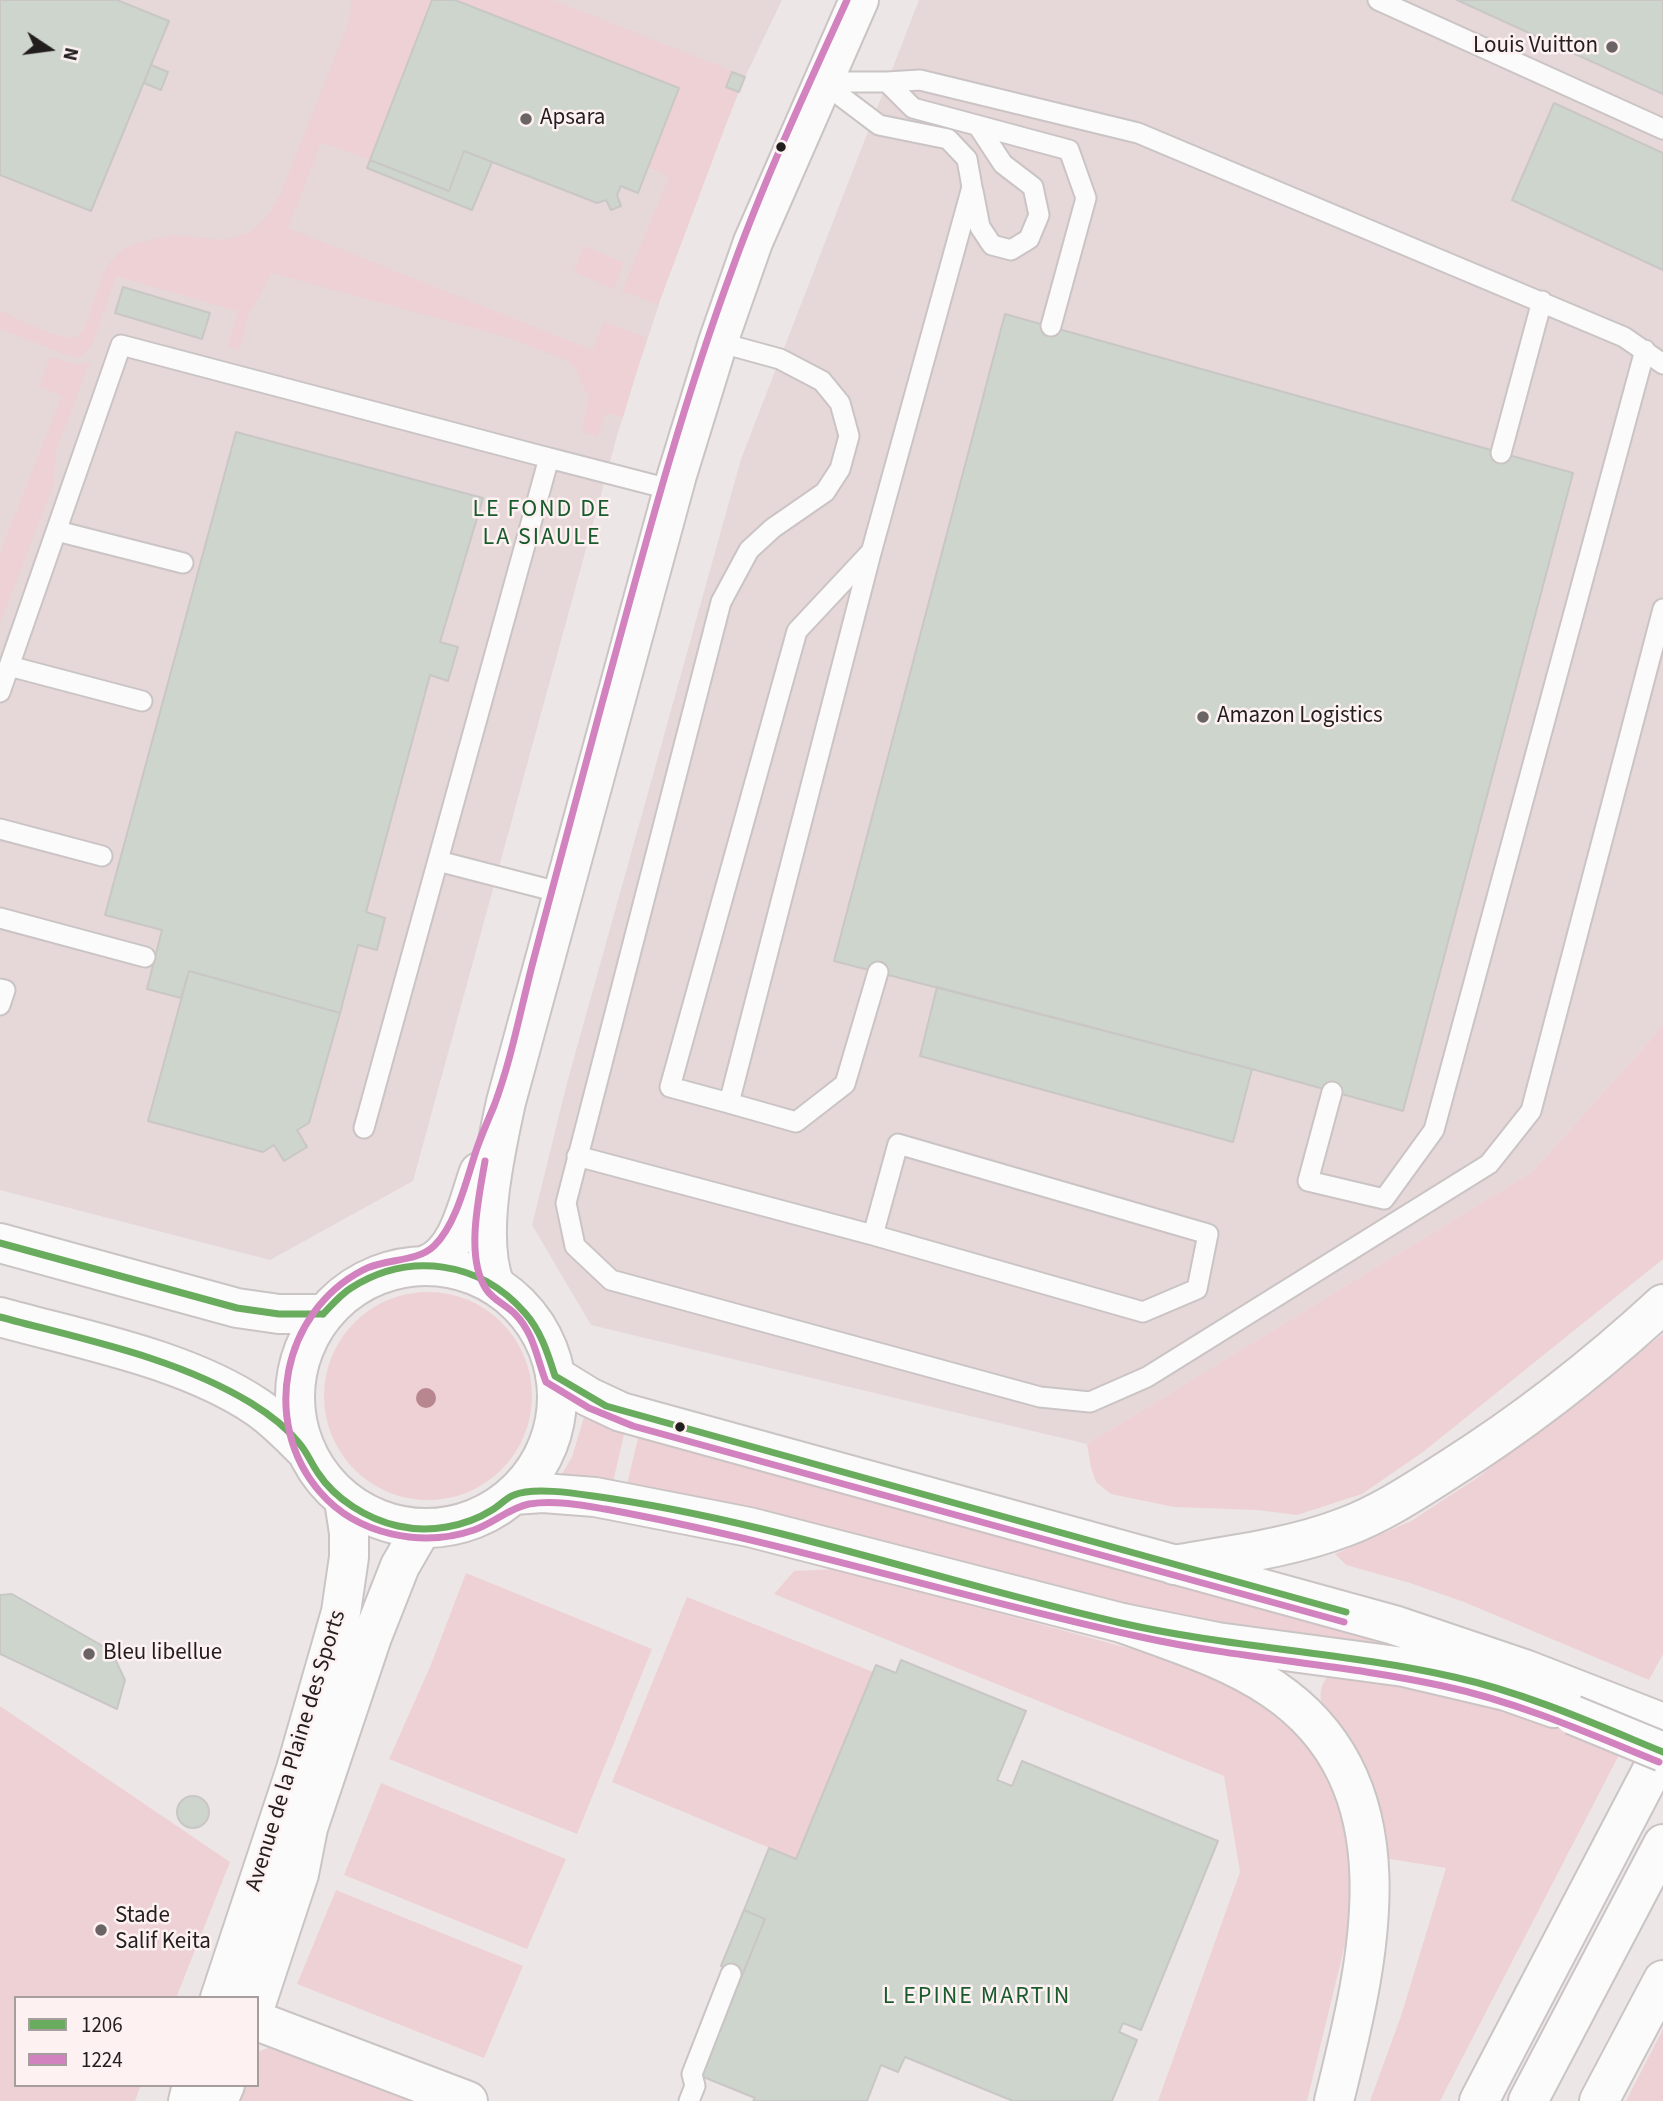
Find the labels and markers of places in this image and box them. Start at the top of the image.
place label: Louis Vuitton [1473,33,1598,61]
marker: Louis Vuitton [1604,39,1620,55]
place label: Apsara [540,105,605,133]
marker: Apsara [518,111,534,127]
unlabelled marker [774,140,788,154]
place label: Amazon Logistics [1217,703,1383,731]
marker: Amazon Logistics [1195,709,1211,725]
unlabelled marker [673,1420,687,1434]
place label: Bleu libellue [103,1640,222,1668]
marker: Bleu libellue [81,1646,97,1662]
place label: Stade Salif Keita [115,1903,211,1957]
marker: Stade Salif Keita [93,1922,109,1938]

